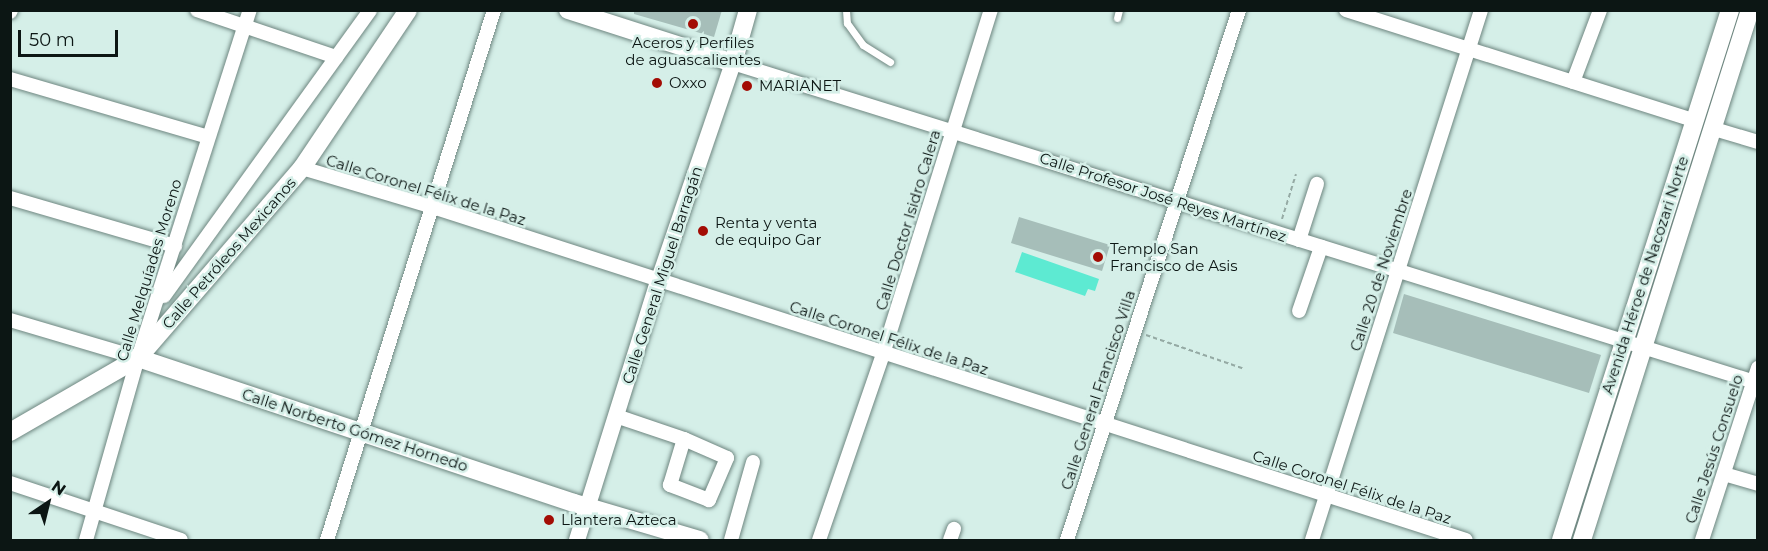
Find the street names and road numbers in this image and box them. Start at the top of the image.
street label: Calle Doctor Isidro Calera [872,128,944,312]
street label: Calle Profesor José Reyes Martínez [1037,149,1289,245]
street label: Calle Coronel Félix de la Paz [324,151,528,229]
street label: Avenida Héroe de Nacozari Norte [1598,154,1692,396]
street label: Calle General Miguel Barragán [618,164,706,386]
street label: Calle Petróleos Mexicanos [158,174,300,332]
street label: Calle Melquíades Moreno [113,177,185,363]
street label: Calle 20 de Noviembre [1346,187,1416,353]
street label: Calle General Francisco Villa [1057,288,1139,492]
street label: Calle Coronel Félix de la Paz [787,297,991,379]
street label: Calle Jesús Consuelo [1681,372,1747,526]
street label: Calle Norberto Gómez Hornedo [240,385,470,475]
street label: Calle Coronel Félix de la Paz [1250,446,1454,528]

